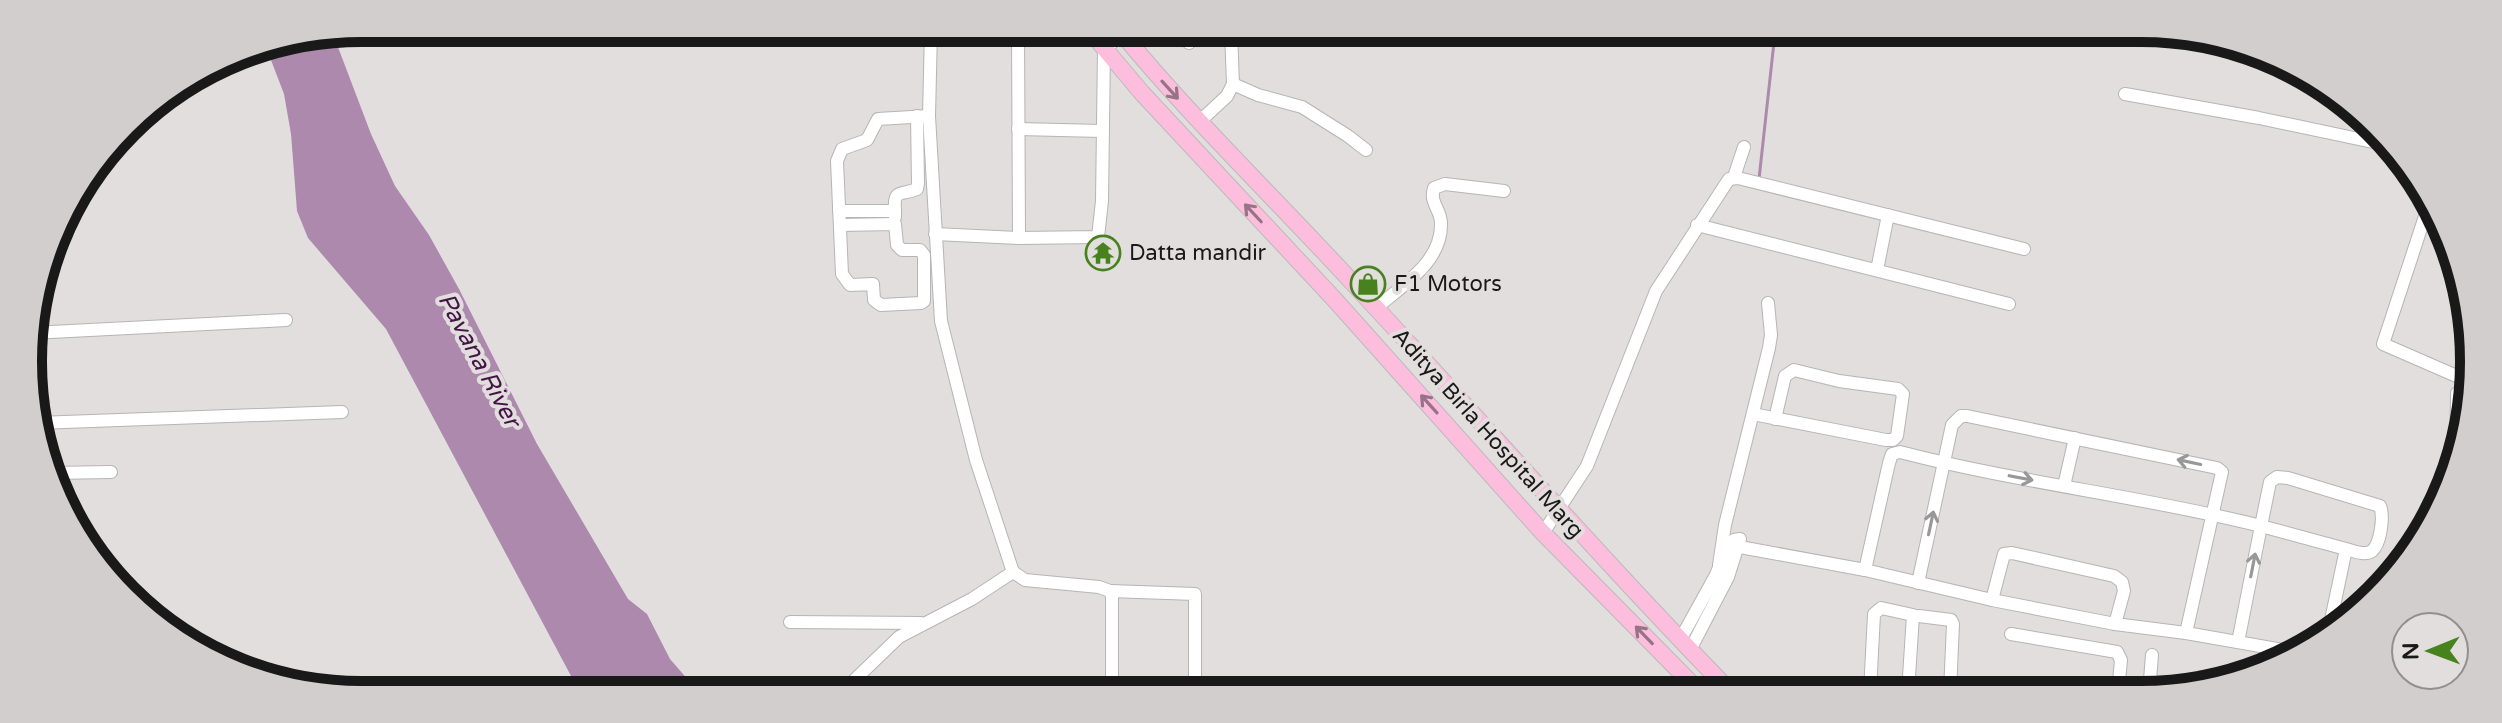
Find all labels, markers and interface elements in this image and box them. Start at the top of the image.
one-way arrow [1161,80,1179,100]
one-way arrow [1244,203,1263,223]
temple icon: Datta mandir [1084,234,1122,272]
place label: Datta mandir [1129,240,1267,266]
shop icon: F1 Motors [1349,265,1387,303]
place label: F1 Motors [1394,271,1502,297]
water label: Pavana River [432,288,528,434]
street label: Aditya Birla Hospital Marg [1387,323,1589,543]
one-way arrow [1420,395,1438,415]
one-way arrow [2177,454,2203,469]
one-way arrow [2008,472,2033,487]
one-way arrow [1924,511,1939,536]
one-way arrow [2247,553,2262,578]
north arrow [2390,611,2470,691]
one-way arrow [1635,625,1654,645]
text: N [2398,642,2424,660]

